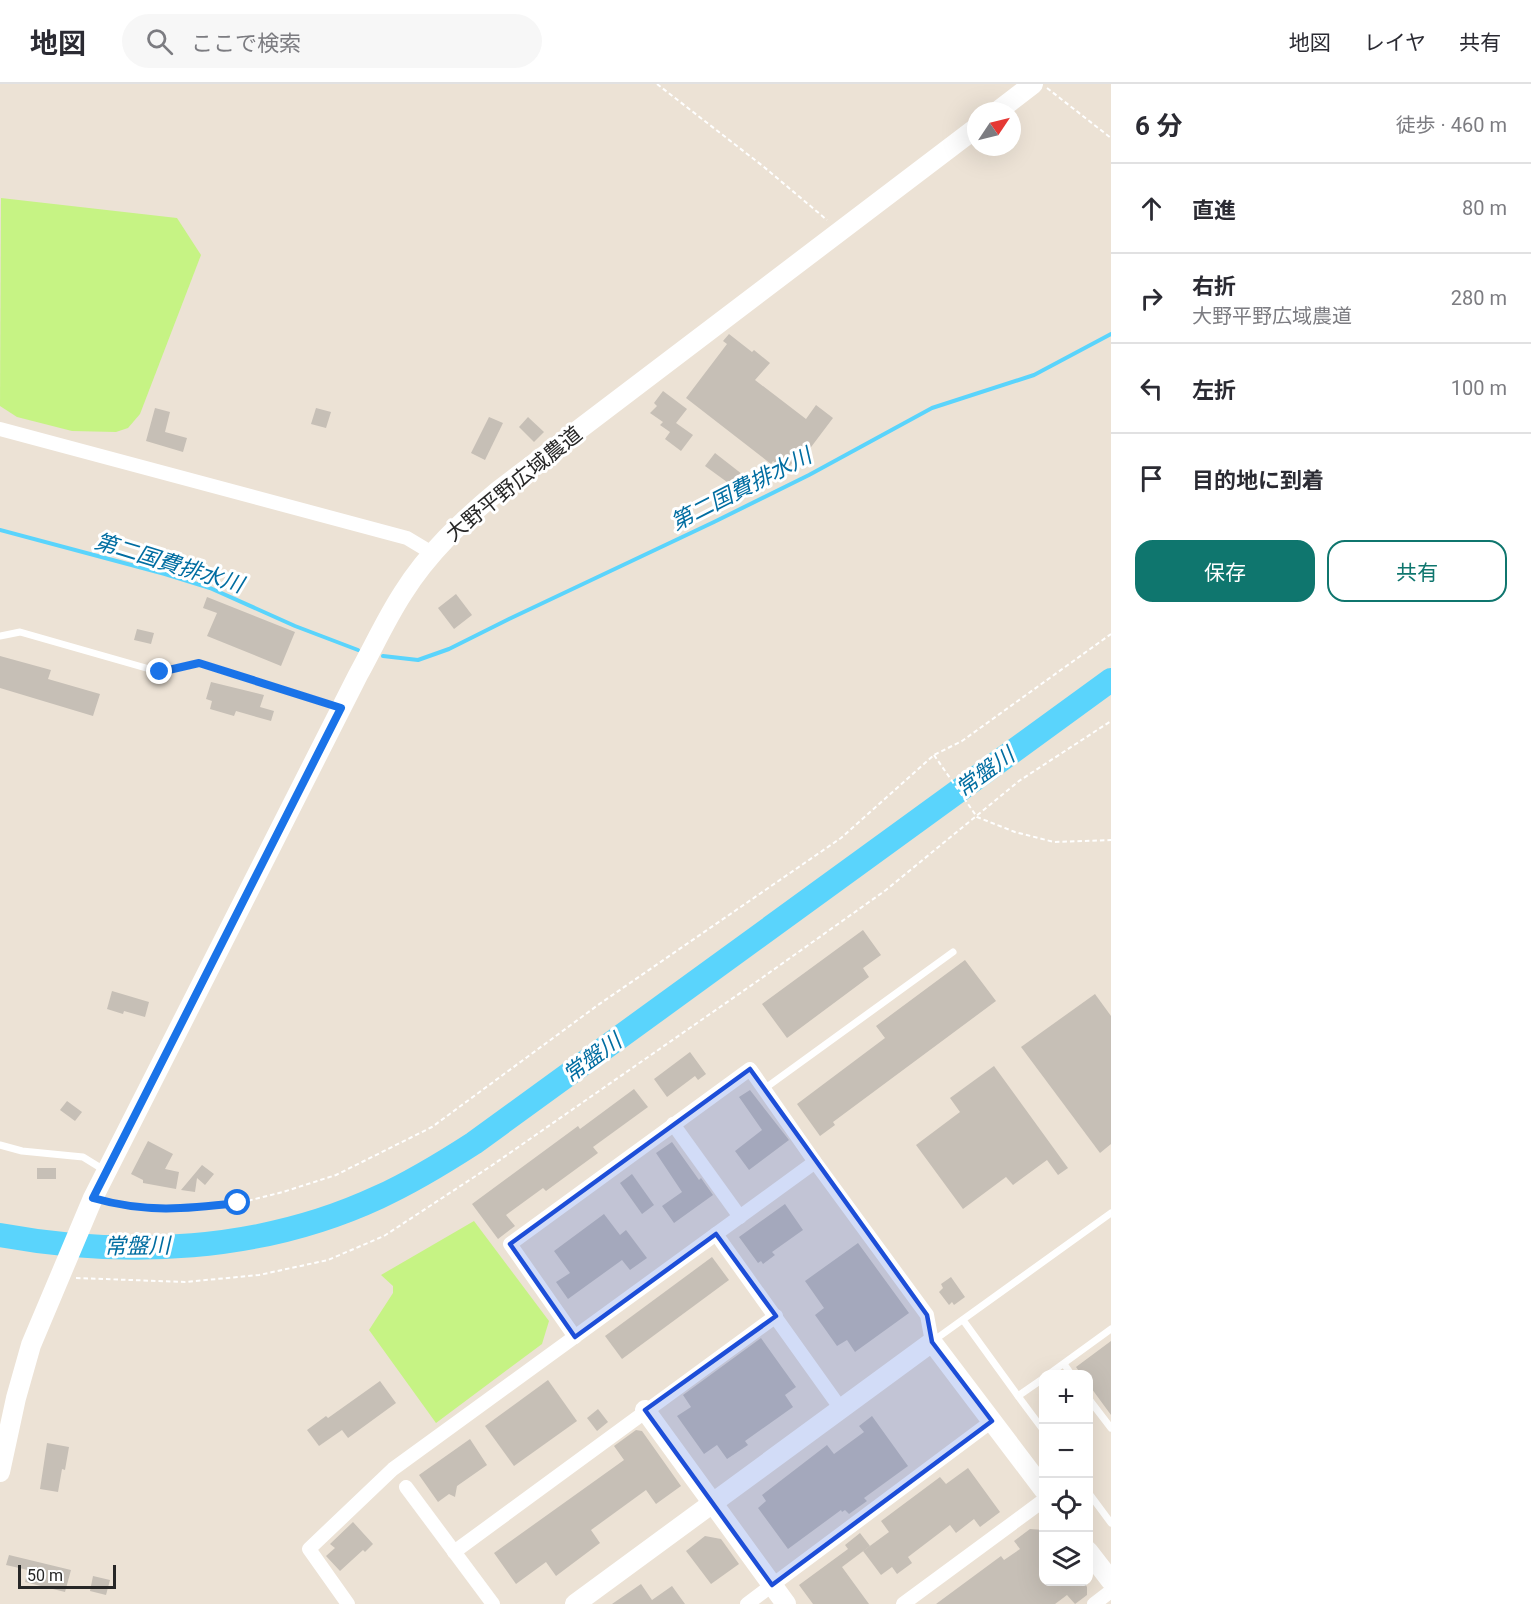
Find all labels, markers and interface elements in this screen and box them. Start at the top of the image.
search box [122,14,542,68]
icon: search [143,25,176,58]
text: 地図 [30,27,86,60]
text: ここで検索 [191,31,301,56]
text: 地図 [1289,31,1331,55]
text: レイヤ [1364,31,1426,55]
text: 共有 [1459,31,1501,55]
north arrow [967,102,1021,156]
text: 6 分 [1135,111,1182,141]
text: 徒歩 · 460 m [1396,113,1507,137]
icon: ahead [1135,192,1168,225]
text: 80 m [1462,196,1507,220]
text: 直進 [1192,198,1236,223]
text: 右折 [1192,274,1236,299]
icon: right [1135,282,1168,315]
text: 280 m [1451,286,1507,310]
text: 大野平野広域農道 [1192,304,1352,328]
icon: left [1135,372,1168,405]
text: 100 m [1451,376,1507,400]
text: 左折 [1192,378,1236,403]
street label: 大野平野広域農道 [441,422,587,546]
water label: 第二国費排水川 [667,442,817,535]
icon: arrive [1135,462,1168,495]
text: 目的地に到着 [1192,468,1324,493]
water label: 第二国費排水川 [92,529,248,598]
button: 保存 [1135,540,1315,602]
button: 共有 [1327,540,1507,602]
route end [146,658,172,684]
water label: 常盤川 [951,741,1021,802]
water label: 常盤川 [558,1027,628,1088]
route start [224,1189,250,1215]
water label: 常盤川 [104,1233,172,1259]
map controls [1039,1370,1093,1586]
button: + [1039,1370,1093,1424]
button: − [1039,1424,1093,1478]
button: locate [1039,1478,1093,1532]
button: layers [1039,1532,1093,1586]
scale bar [18,1562,116,1590]
text: 50 m [27,1566,63,1585]

